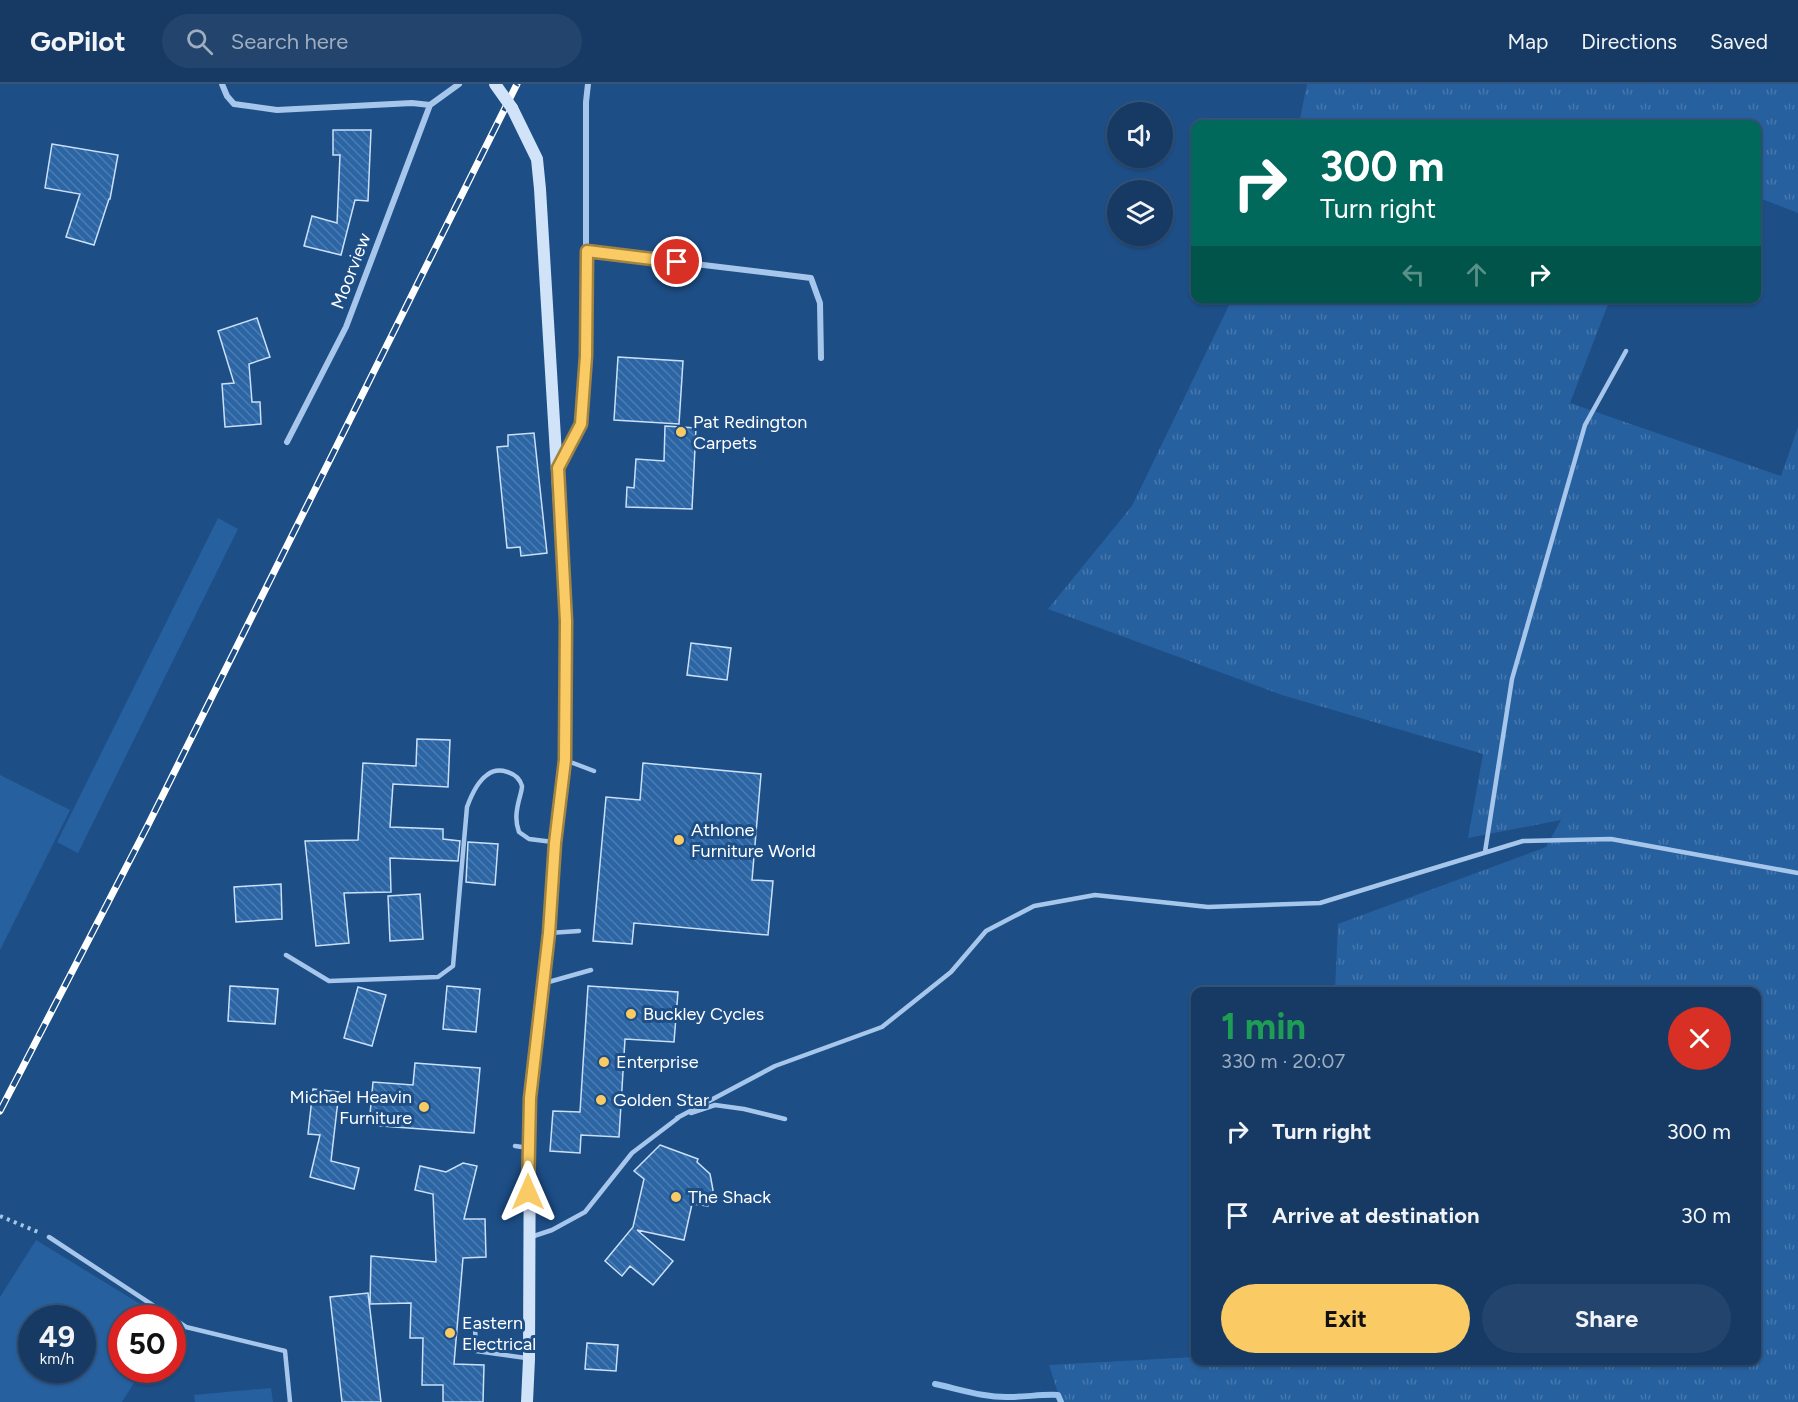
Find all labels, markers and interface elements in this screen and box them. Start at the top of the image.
search box [162,14,582,68]
text: GoPilot [30,24,126,58]
icon: search [183,25,216,58]
text: Search here [231,28,348,55]
text: Map [1507,29,1548,54]
text: Directions [1581,29,1677,54]
text: Saved [1710,29,1768,54]
map controls [1107,102,1173,246]
button: sound [1107,102,1173,168]
text: 300 m [1320,141,1444,192]
icon: right [1221,144,1299,222]
button: layers [1107,180,1173,246]
text: Turn right [1320,192,1436,225]
street label: Moorview [326,230,376,312]
pin [651,236,702,287]
icon: arrive [660,245,693,278]
icon: left [1397,258,1430,291]
icon: ahead [1460,258,1493,291]
icon: right [1523,258,1556,291]
place label: Pat Redington Carpets [693,411,807,454]
marker: Pat Redington Carpets [674,425,688,439]
place label: Athlone Furniture World [691,819,816,862]
marker: Athlone Furniture World [672,833,686,847]
place label: Buckley Cycles [643,1003,764,1025]
text: 1 min [1221,1005,1306,1048]
marker: Buckley Cycles [624,1007,638,1021]
button: close [1668,1007,1731,1070]
text: 330 m · 20:07 [1221,1049,1345,1073]
place label: Enterprise [616,1051,699,1073]
marker: Enterprise [597,1055,611,1069]
place label: Michael Heavin Furniture [289,1086,412,1129]
place label: Golden Star [613,1089,709,1111]
marker: Golden Star [594,1093,608,1107]
marker: Michael Heavin Furniture [417,1100,431,1114]
icon: right [1221,1115,1254,1148]
text: Turn right [1272,1118,1371,1145]
text: 300 m [1667,1118,1731,1145]
position arrow [496,1160,560,1224]
place label: The Shack [688,1186,771,1208]
marker: The Shack [669,1190,683,1204]
icon: arrive [1221,1199,1254,1232]
text: Arrive at destination [1272,1202,1480,1229]
text: 30 m [1681,1202,1731,1229]
button: Exit [1221,1284,1470,1353]
button: Share [1482,1284,1731,1353]
speed limit sign: 50 [108,1305,186,1383]
place label: Eastern Electrical [462,1312,536,1355]
text: 49 [39,1318,75,1355]
marker: Eastern Electrical [443,1326,457,1340]
text: km/h [40,1350,74,1368]

